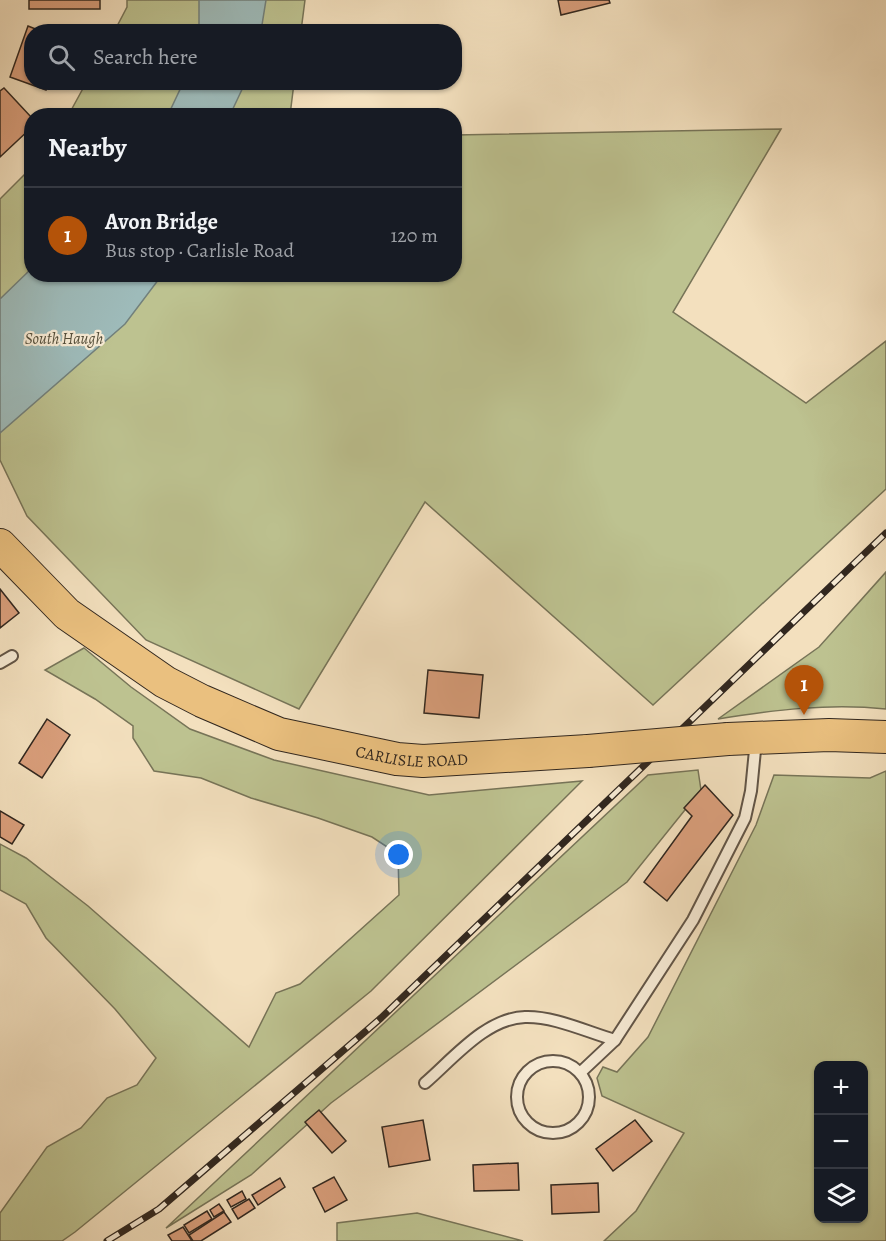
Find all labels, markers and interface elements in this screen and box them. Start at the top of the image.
search box [24,24,462,90]
icon: search [45,41,78,74]
text: Search here [93,42,198,72]
text: Nearby [48,130,127,165]
text: Avon Bridge [105,207,218,237]
text: 1 [64,222,71,249]
text: 120 m [390,222,438,249]
text: Bus stop · Carlisle Road [105,237,294,264]
park label: South Haugh [25,328,103,350]
pin: 1 [784,666,824,715]
street label: CARLISLE ROAD [354,741,469,773]
your location [384,840,413,869]
map controls [814,1061,868,1223]
button: + [814,1061,868,1115]
button: − [814,1115,868,1169]
button: layers [814,1169,868,1223]

